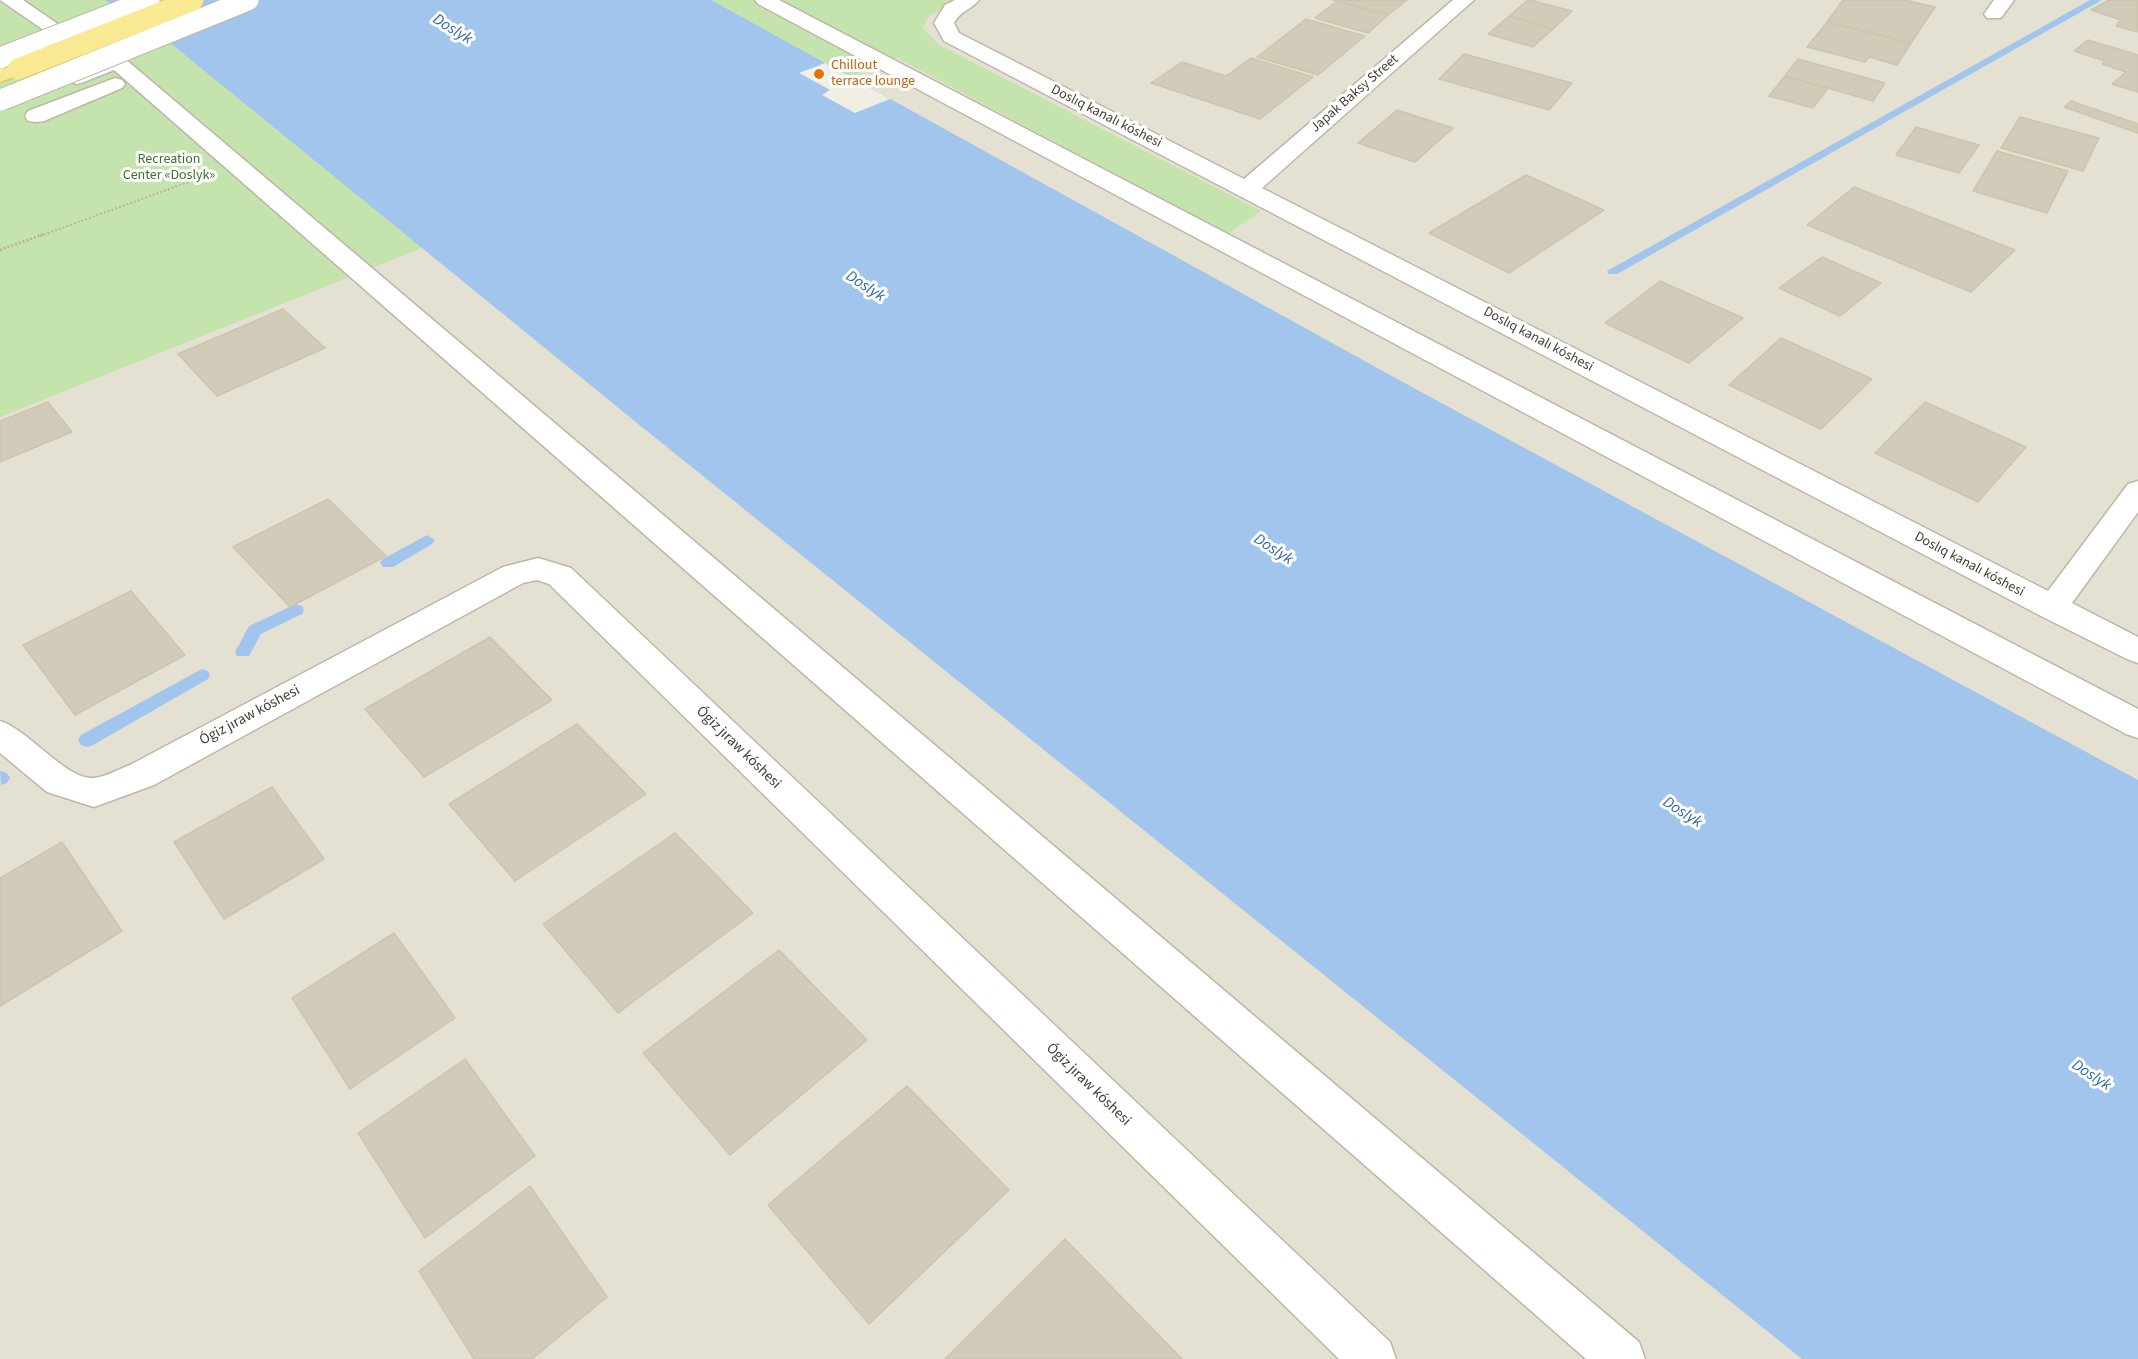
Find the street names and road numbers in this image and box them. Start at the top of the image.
street label: Japak Baksy Street [1308,51,1402,137]
street label: Doslıq kanalı kóshesi [1048,82,1164,152]
street label: Doslıq kanalı kóshesi [1480,304,1596,376]
street label: Doslıq kanalı kóshesi [1911,529,2027,601]
street label: Ógiz jıraw kóshesi [197,682,303,750]
street label: Ógiz jıraw kóshesi [692,703,784,793]
street label: Ógiz jıraw kóshesi [1042,1040,1134,1130]

